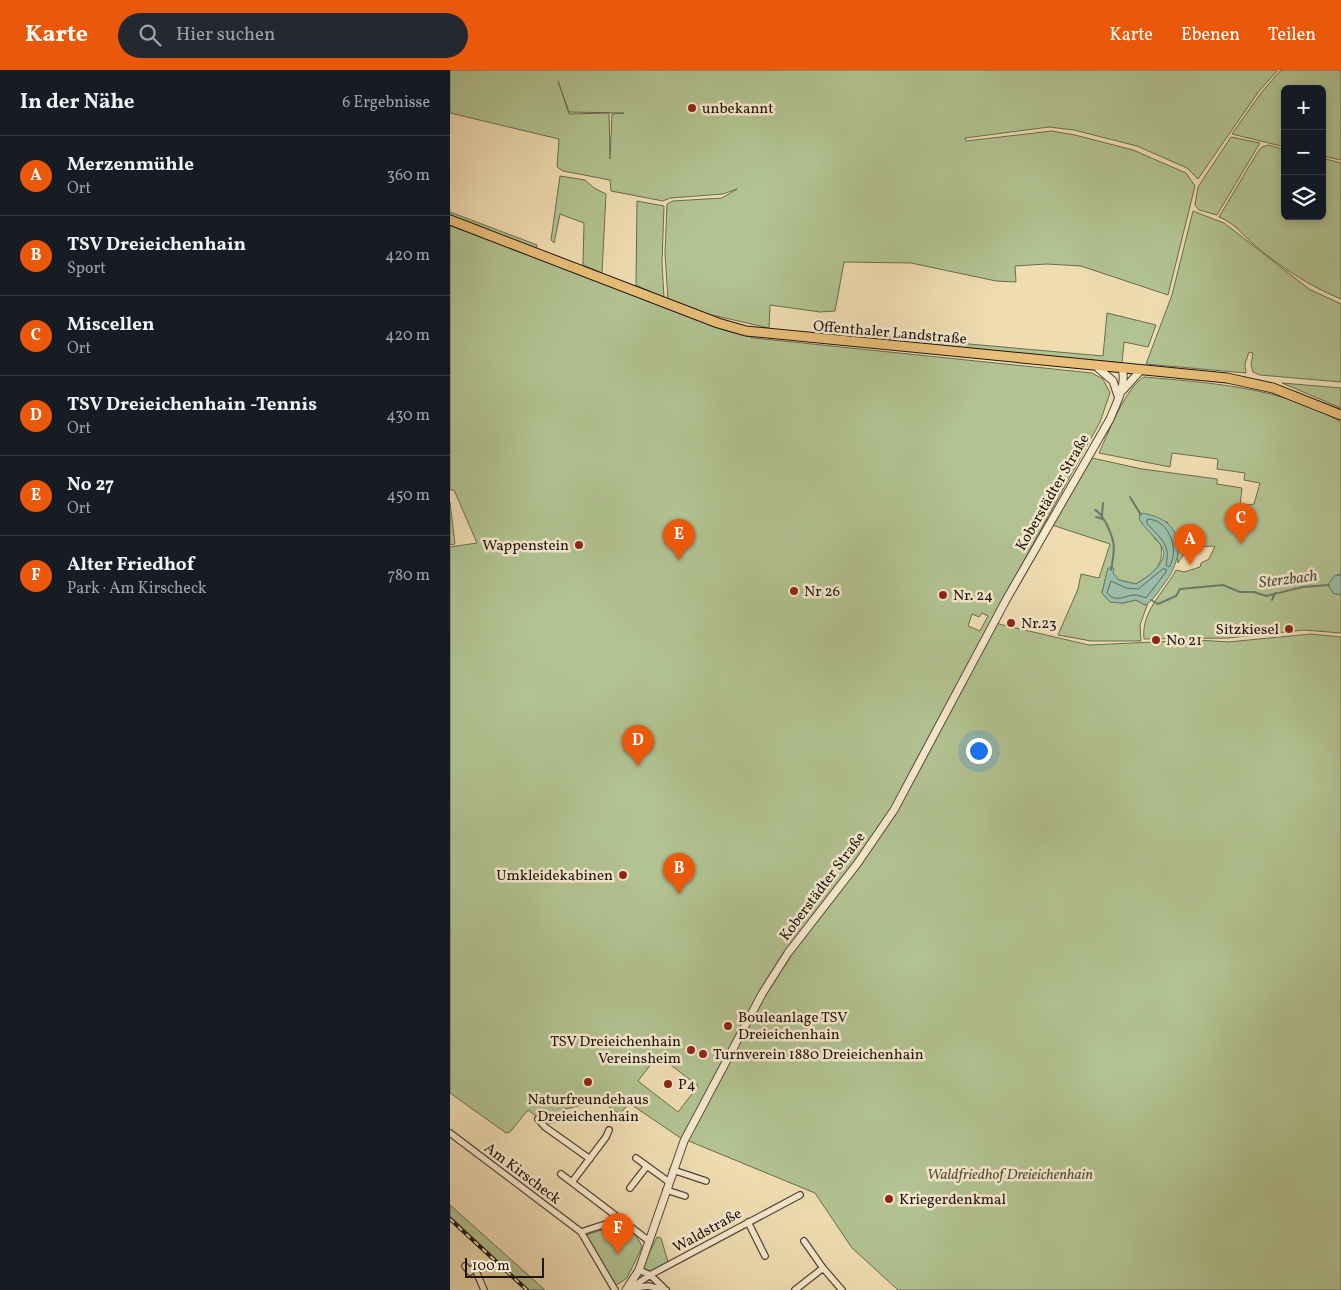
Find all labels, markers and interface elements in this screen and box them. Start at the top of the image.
search box [118,13,468,58]
text: Karte [25,18,88,52]
icon: search [136,21,164,49]
text: Hier suchen [176,22,275,48]
text: Karte [1109,23,1153,48]
text: Ebenen [1181,23,1240,48]
text: Teilen [1268,23,1316,48]
map controls [1281,85,1326,220]
button: + [1281,85,1326,130]
text: In der Nähe [20,88,135,117]
text: 6 Ergebnisse [342,92,430,114]
place label: unbekannt [702,99,774,120]
marker: unbekannt [686,102,698,114]
button: − [1281,130,1326,175]
text: Merzenmühle [67,152,194,178]
text: A [30,165,42,187]
text: 360 m [387,165,430,187]
button: layers [1281,175,1326,220]
text: Ort [67,178,91,200]
text: TSV Dreieichenhain [67,232,246,258]
text: B [31,245,41,267]
text: 420 m [385,245,430,267]
text: Sport [67,258,106,280]
text: Miscellen [67,312,155,338]
street label: Offenthaler Landstraße [812,316,968,351]
text: C [31,325,41,347]
text: 420 m [385,325,430,347]
text: Ort [67,338,91,360]
text: TSV Dreieichenhain -Tennis [67,392,317,418]
text: D [30,405,42,427]
text: 430 m [386,405,430,427]
text: Ort [67,418,91,440]
street label: Koberstädter Straße [1011,431,1095,555]
text: No 27 [67,472,114,498]
text: E [31,485,41,507]
text: 450 m [387,485,430,507]
text: Ort [67,498,91,520]
pin: C [1225,503,1257,544]
pin: E [663,519,695,560]
pin: A [1174,524,1206,565]
place label: Wappenstein [482,536,569,557]
marker: Wappenstein [573,539,585,551]
text: Alter Friedhof [67,552,194,578]
text: F [31,565,41,587]
text: 780 m [388,565,430,587]
water label: Sterzbach [1258,565,1319,594]
text: Park · Am Kirscheck [67,578,206,600]
place label: Nr 26 [804,582,840,603]
marker: Nr 26 [788,585,800,597]
place label: Nr. 24 [953,586,993,607]
marker: Nr. 24 [937,589,949,601]
place label: Nr.23 [1021,614,1057,635]
marker: Nr.23 [1005,617,1017,629]
place label: Sitzkiesel [1216,620,1279,641]
marker: Sitzkiesel [1283,623,1295,635]
place label: No 21 [1166,631,1202,652]
marker: No 21 [1150,634,1162,646]
pin: D [622,725,654,766]
your location [966,738,992,764]
street label: Koberstädter Straße [775,828,871,946]
pin: B [663,853,695,894]
place label: Umkleidekabinen [496,866,613,887]
marker: Umkleidekabinen [617,869,629,881]
place label: Bouleanlage TSV Dreieichenhain [738,1008,848,1046]
marker: Bouleanlage TSV Dreieichenhain [722,1020,734,1032]
place label: TSV Dreieichenhain Vereinsheim [550,1032,681,1070]
marker: TSV Dreieichenhain Vereinsheim [685,1044,697,1056]
place label: Turnverein 1880 Dreieichenhain [713,1045,924,1066]
marker: Turnverein 1880 Dreieichenhain [697,1048,709,1060]
place label: P4 [678,1075,696,1096]
marker: Naturfreundehaus Dreieichenhain [582,1076,594,1088]
marker: P4 [662,1078,674,1090]
place label: Naturfreundehaus Dreieichenhain [527,1090,649,1128]
street label: Am Kirscheck [479,1138,565,1210]
park label: Waldfriedhof Dreieichenhain [927,1165,1093,1186]
place label: Kriegerdenkmal [899,1190,1006,1211]
marker: Kriegerdenkmal [883,1193,895,1205]
street label: Waldstraße [669,1204,746,1259]
pin: F [602,1213,634,1254]
scale bar [465,1255,544,1278]
text: 100 m [472,1257,510,1276]

